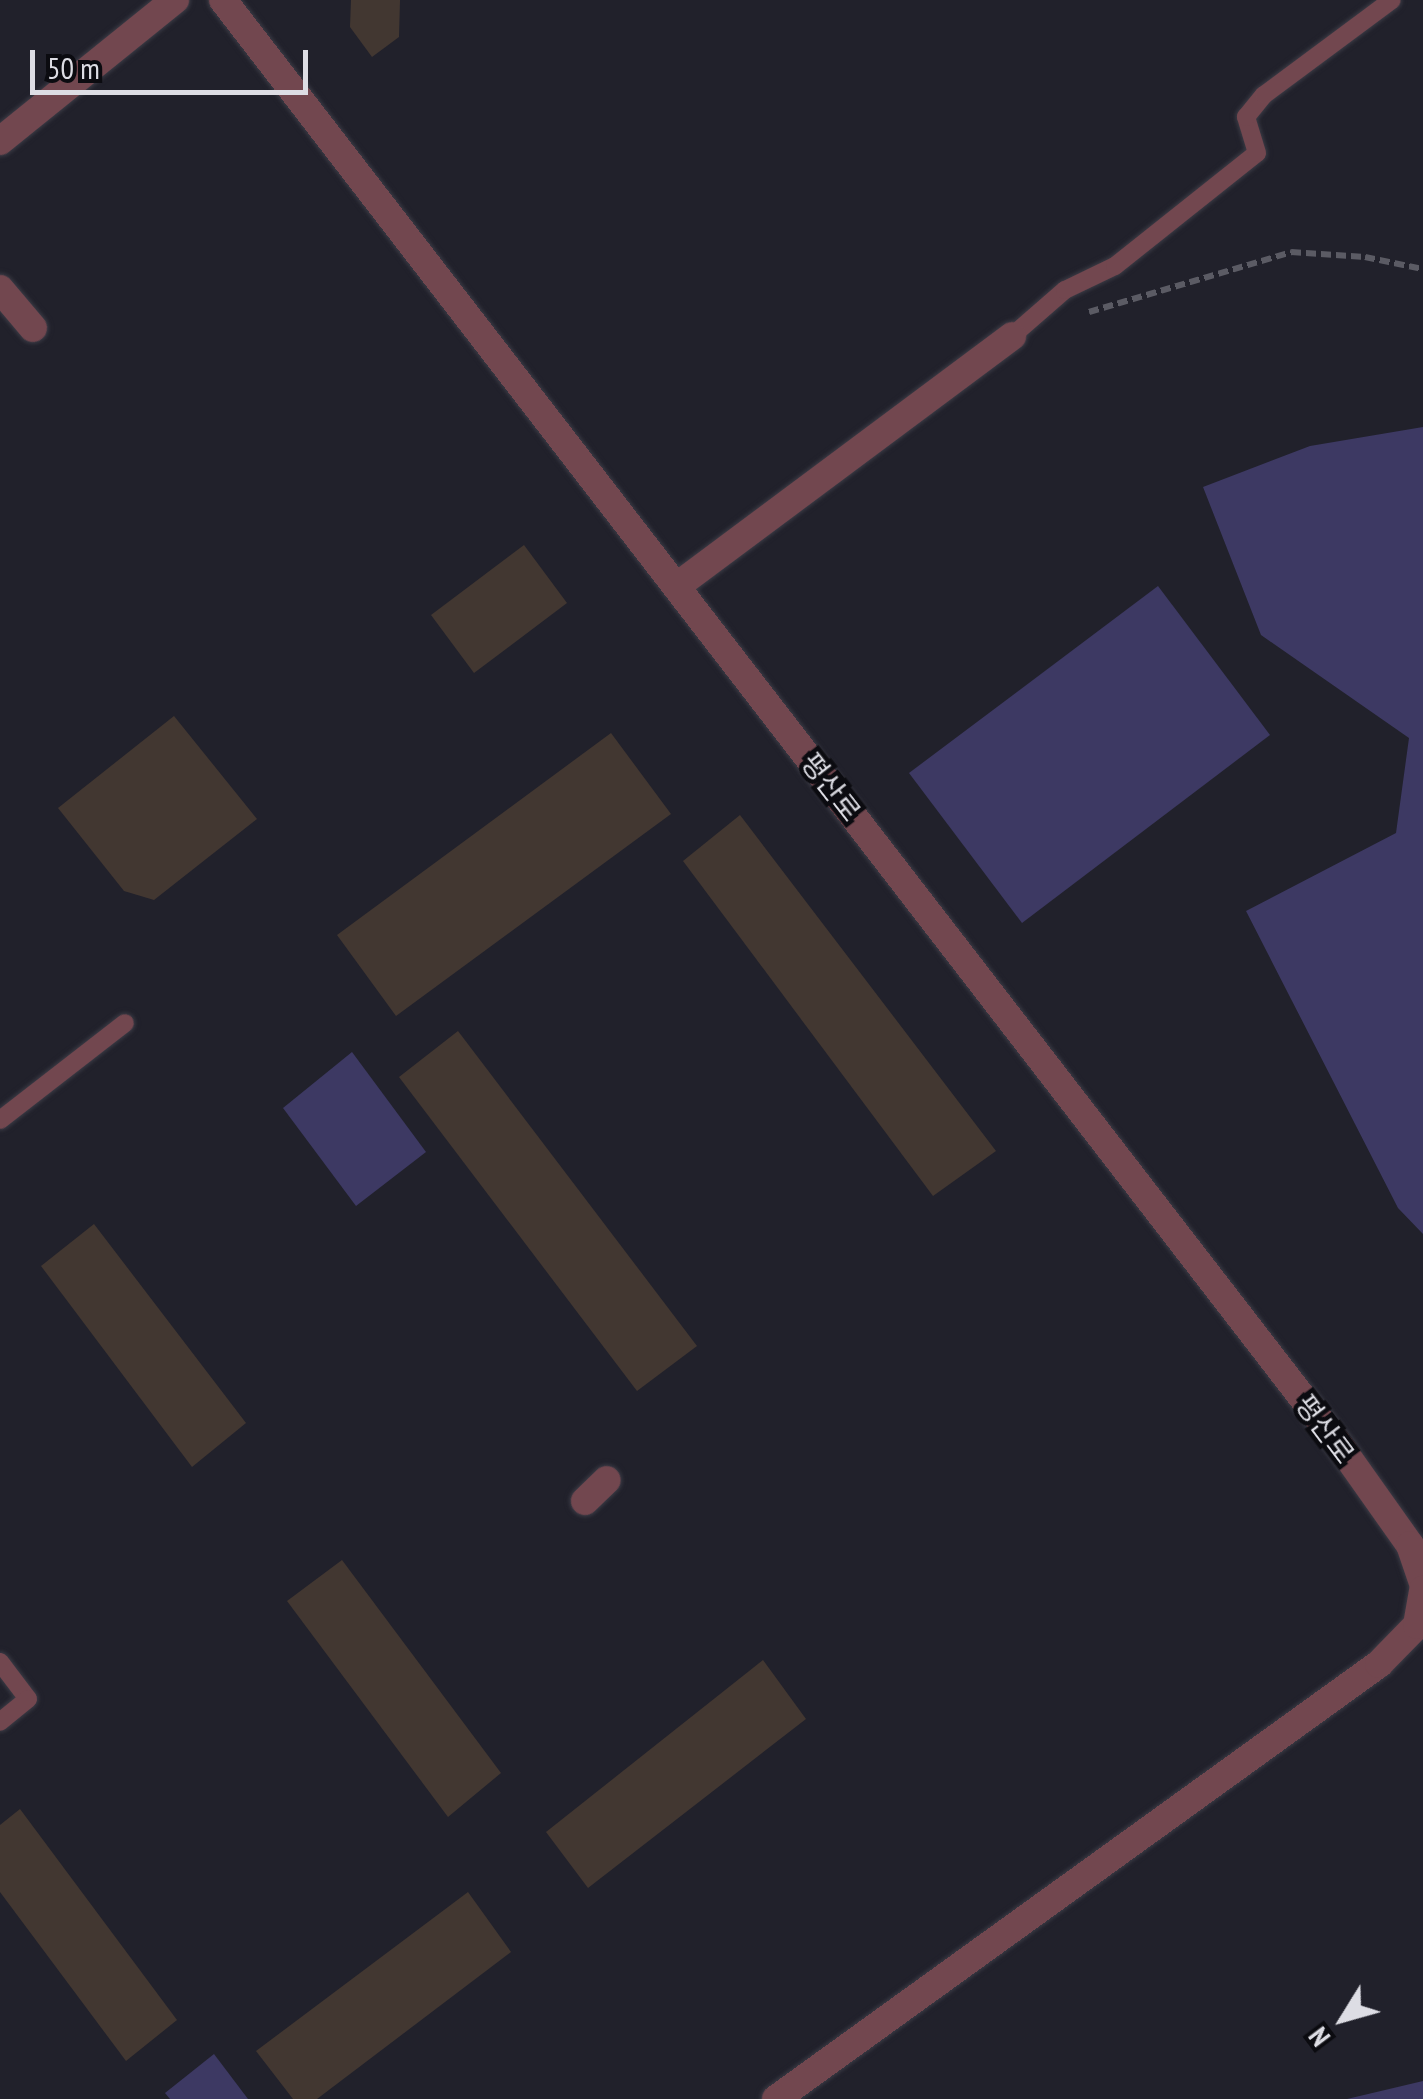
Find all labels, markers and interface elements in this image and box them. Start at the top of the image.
scale bar [35,30,312,92]
text: 50 m [47,48,100,87]
street label: 평산로 [794,746,868,828]
street label: 평산로 [1288,1388,1362,1470]
north arrow [1293,1969,1393,2069]
text: N [1299,2020,1338,2055]

